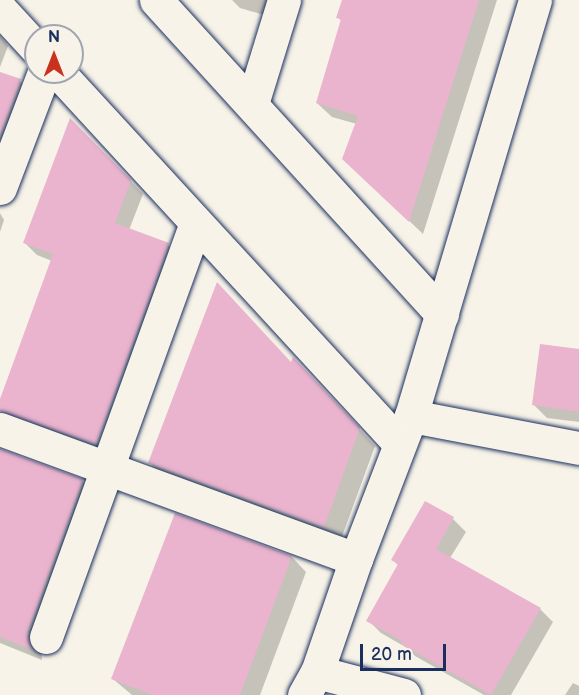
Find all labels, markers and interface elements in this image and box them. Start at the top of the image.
north arrow [24,24,84,84]
text: N [48,28,60,47]
scale bar [363,632,448,670]
text: 20 m [371,644,412,665]

